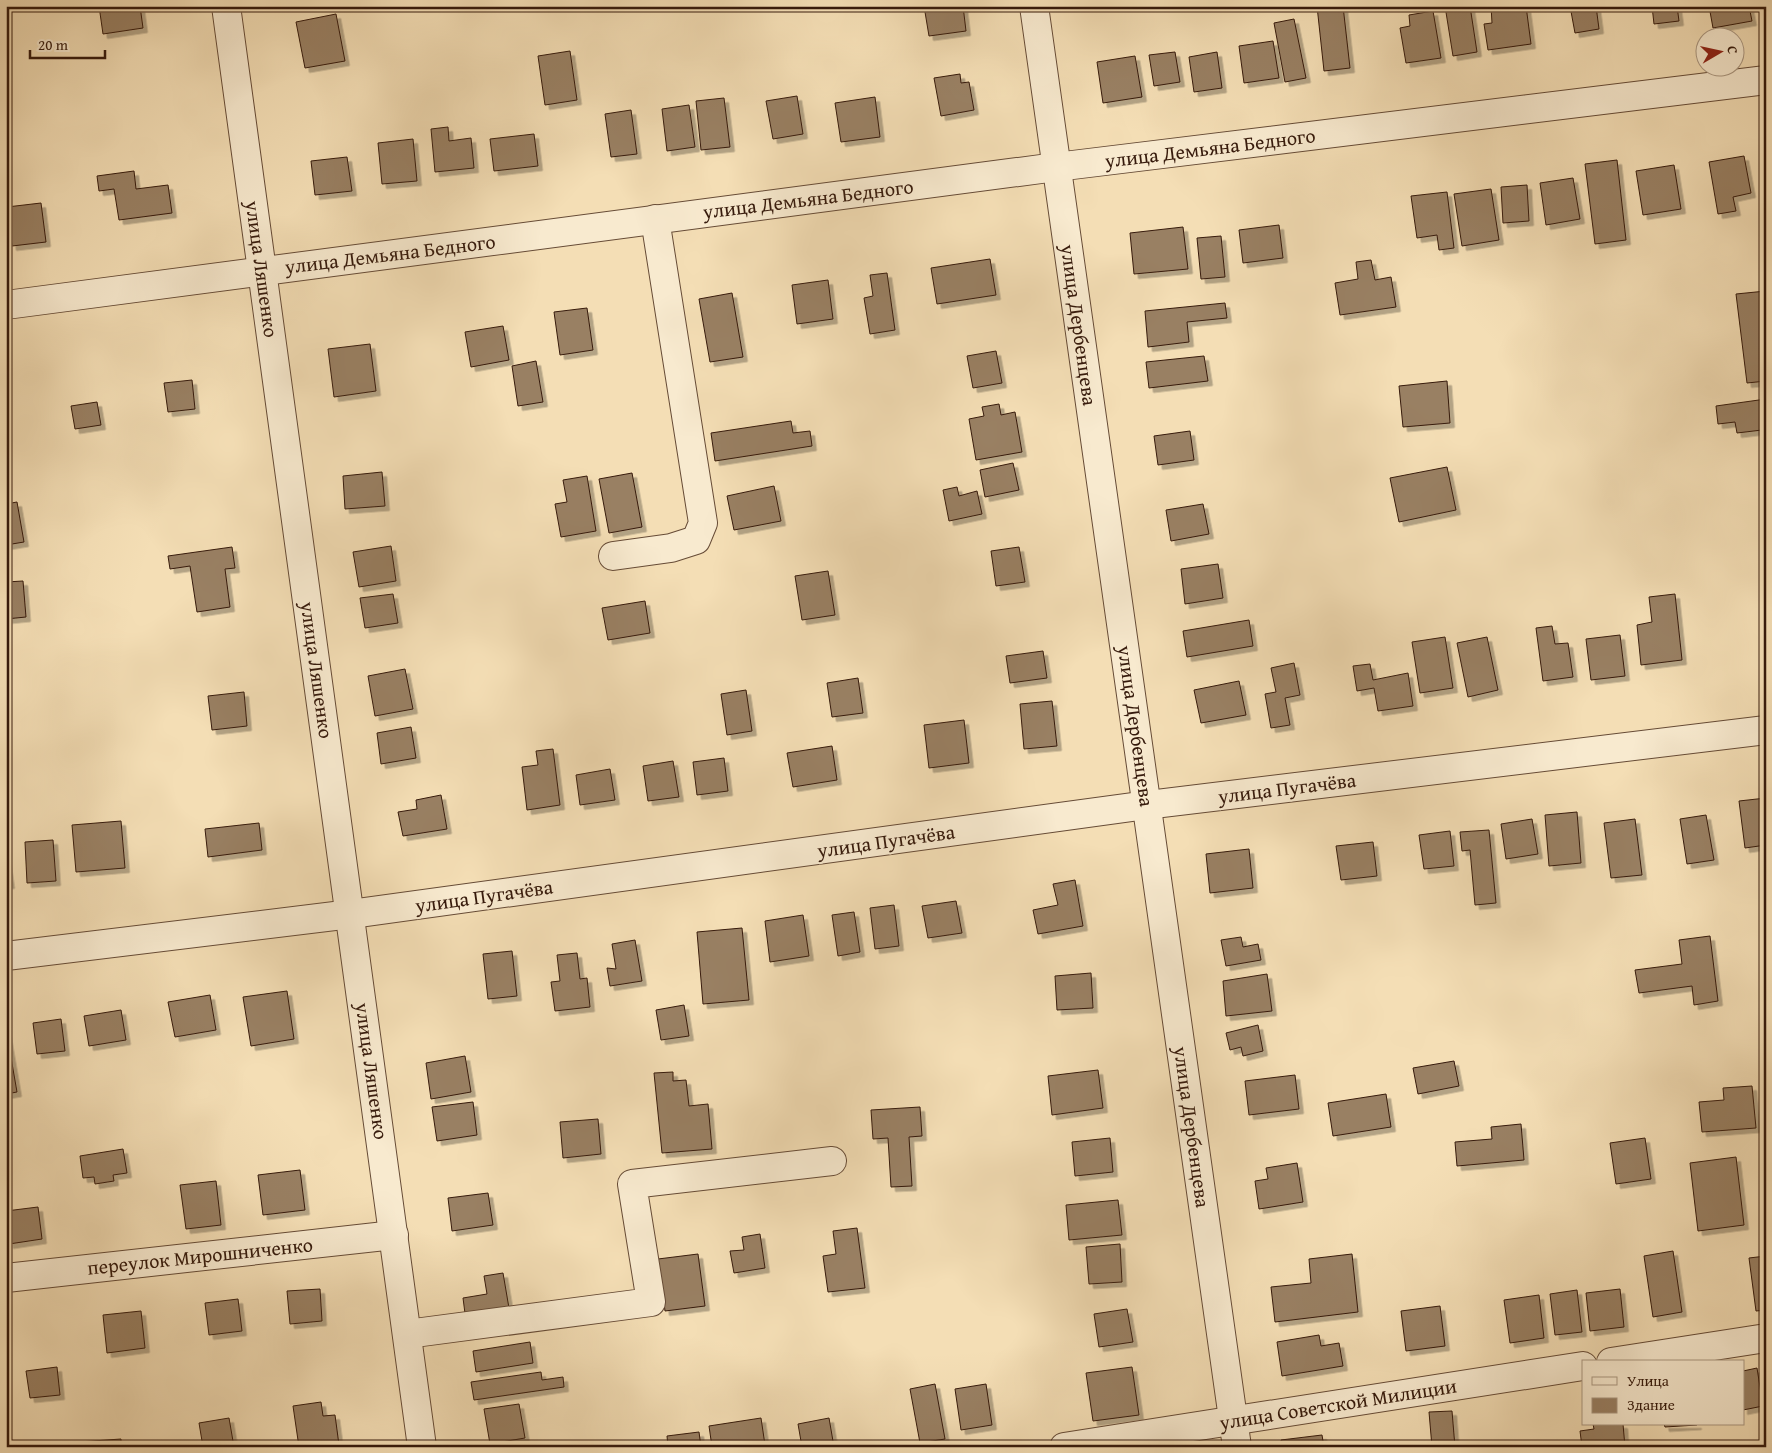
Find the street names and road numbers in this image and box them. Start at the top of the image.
street label: улица Демьяна Бедного [1102,120,1317,175]
street label: улица Демьяна Бедного [700,171,915,226]
street label: улица Ляшенко [238,198,286,339]
street label: улица Демьяна Бедного [282,226,497,281]
street label: улица Дербенцева [1054,241,1105,408]
street label: улица Ляшенко [293,599,341,740]
street label: улица Дербенцева [1111,642,1162,809]
street label: улица Пугачёва [1215,765,1358,810]
street label: улица Пугачёва [814,816,957,865]
street label: улица Пугачёва [412,871,555,920]
street label: улица Ляшенко [348,1000,396,1141]
street label: улица Дербенцева [1167,1043,1218,1210]
street label: переулок Мирошниченко [86,1229,314,1282]
street label: улица Советской Милиции [1216,1370,1459,1437]

